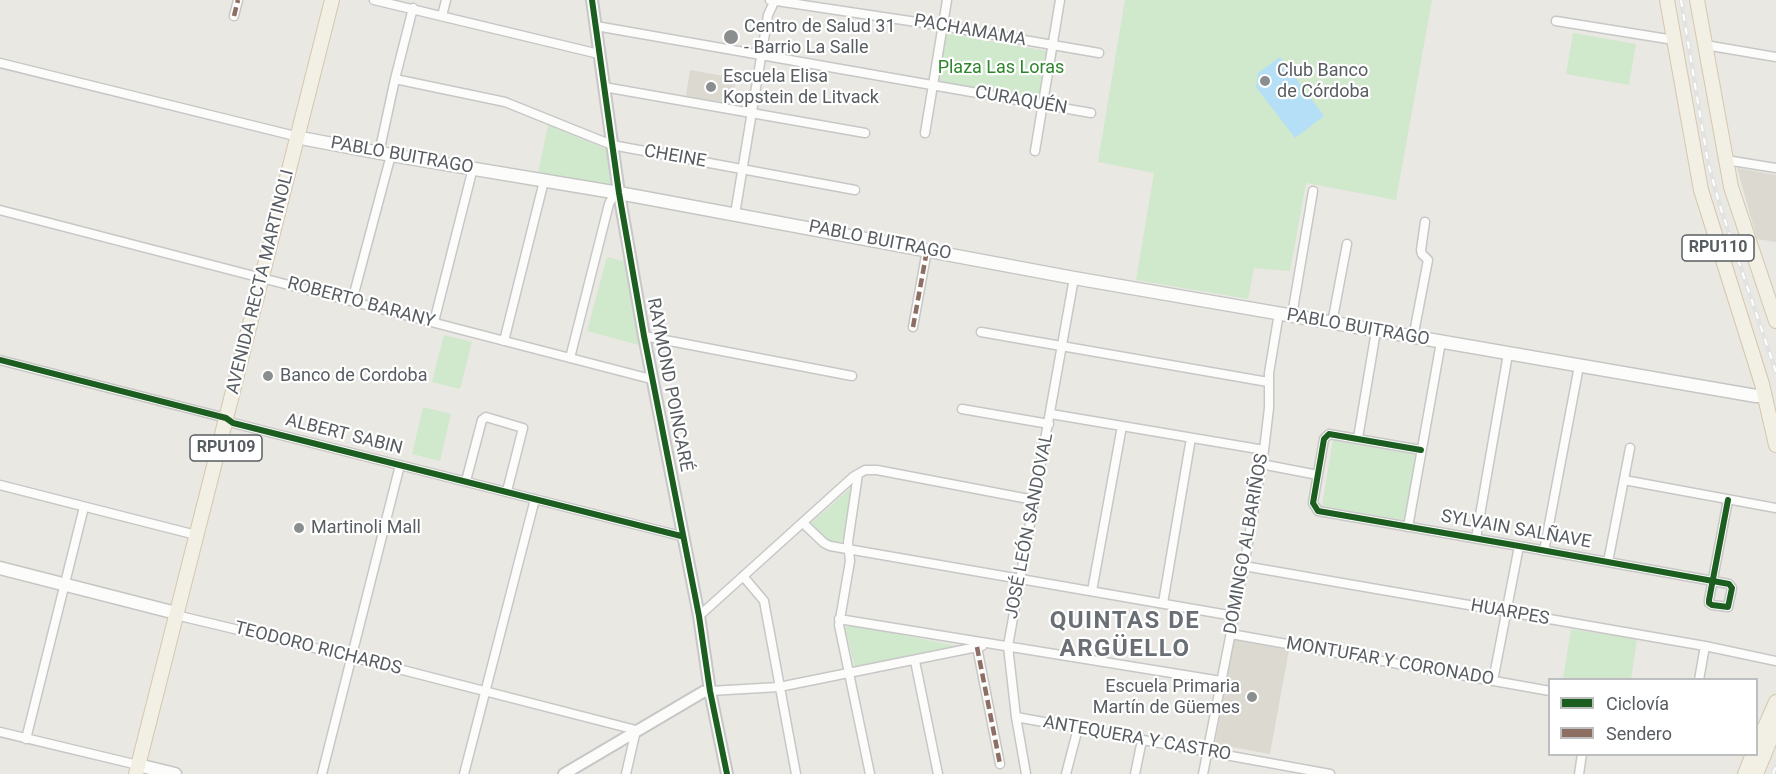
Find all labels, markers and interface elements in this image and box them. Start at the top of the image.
street label: PACHAMAMA [912,11,1028,51]
place label: Centro de Salud 31 - Barrio La Salle [744,16,896,58]
marker: Centro de Salud 31 - Barrio La Salle [722,28,740,46]
park label: Plaza Las Loras [938,57,1064,79]
place label: Club Banco de Córdoba [1277,60,1369,103]
place label: Escuela Elisa Kopstein de Litvack [723,66,879,109]
marker: Club Banco de Córdoba [1258,74,1272,88]
marker: Escuela Elisa Kopstein de Litvack [704,80,718,94]
street label: CURAQUÉN [973,82,1069,120]
street label: PABLO BUITRAGO [329,133,475,179]
street label: CHEINE [642,141,708,173]
street label: AVENIDA RECTA MARTINOLI [223,167,299,397]
street label: PABLO BUITRAGO [807,217,953,265]
road number: RPU110 [1682,235,1754,261]
street label: ROBERTO BARANY [285,273,437,333]
street label: RAYMOND POINCARÉ [642,296,696,474]
street label: PABLO BUITRAGO [1285,305,1431,351]
place label: Banco de Cordoba [280,365,427,387]
marker: Banco de Cordoba [261,369,275,383]
street label: ALBERT SABIN [283,410,405,460]
street label: JOSÉ LEÓN SANDOVAL [1001,431,1059,621]
road number: RPU109 [190,435,262,461]
street label: DOMINGO ALBARIÑOS [1220,452,1274,636]
street label: SYLVAIN SALÑAVE [1439,506,1593,554]
place label: Martinoli Mall [311,517,421,539]
marker: Martinoli Mall [292,521,306,535]
street label: HUARPES [1469,595,1551,631]
district label: QUINTAS DE ARGÜELLO [1050,608,1200,664]
street label: TEODORO RICHARDS [232,618,404,680]
street label: MONTUFAR Y CORONADO [1284,633,1496,691]
place label: Escuela Primaria Martín de Güemes [1093,676,1240,718]
legend [1548,678,1758,756]
marker: Escuela Primaria Martín de Güemes [1245,690,1259,704]
text: Ciclovía [1606,693,1669,714]
street label: ANTEQUERA Y CASTRO [1041,712,1233,766]
text: Sendero [1606,723,1672,744]

